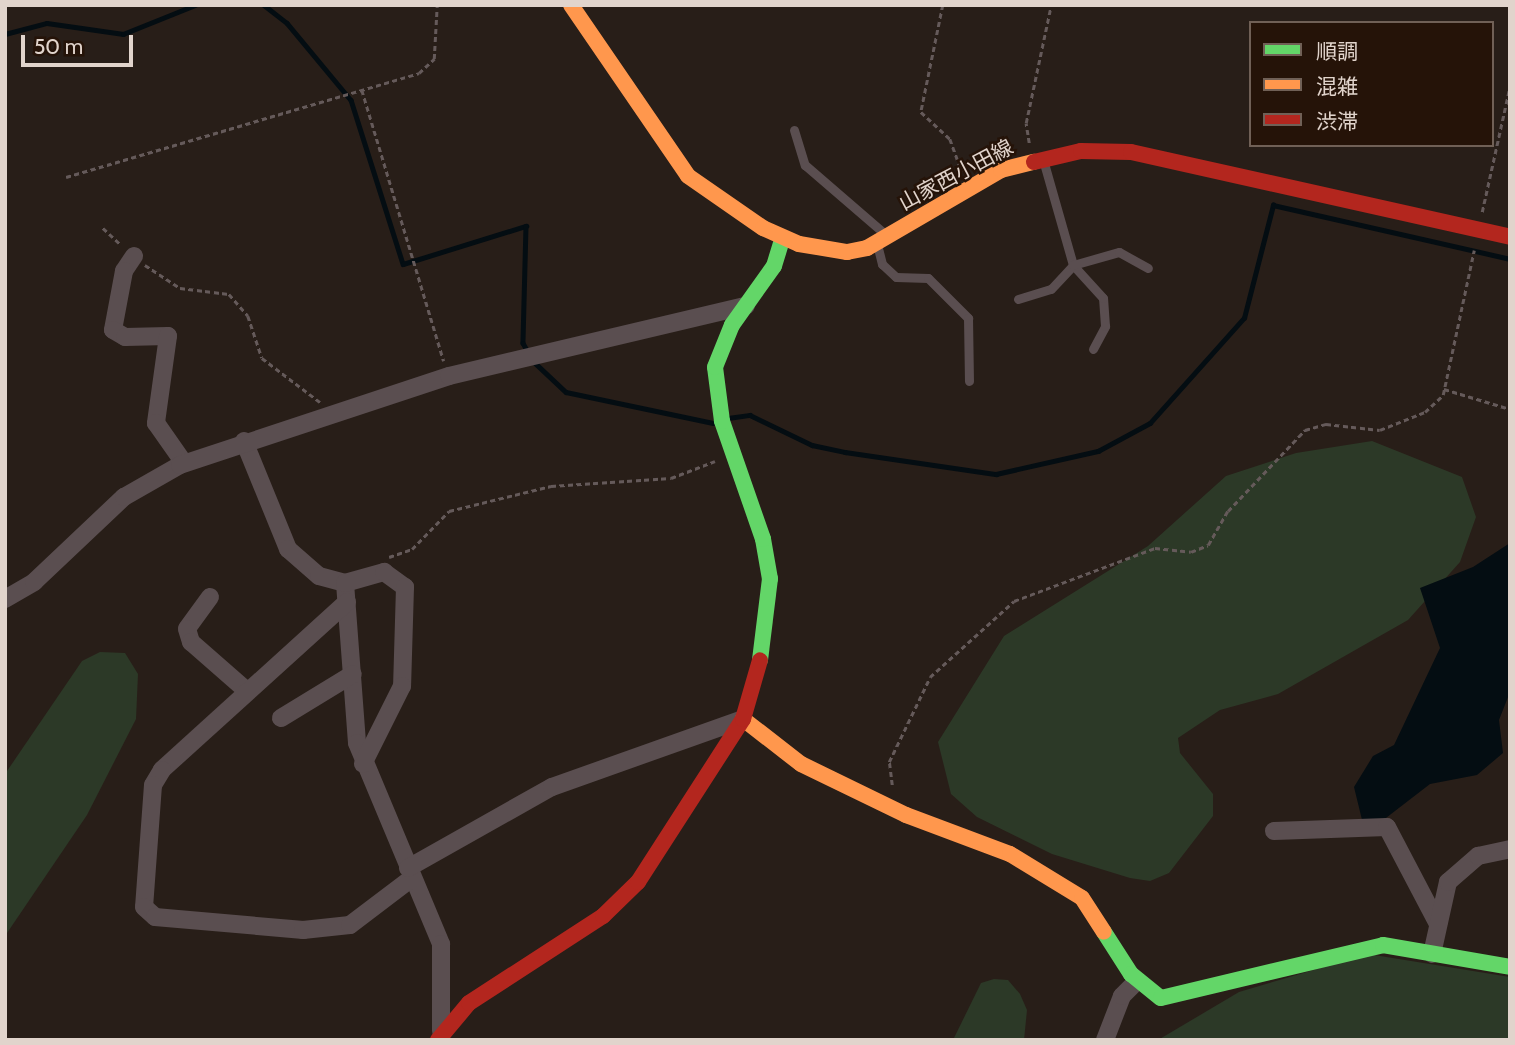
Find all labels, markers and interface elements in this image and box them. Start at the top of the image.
scale bar [24,21,136,65]
legend [1249,21,1494,147]
text: 50 m [34,34,83,59]
text: 順調 [1316,39,1358,64]
text: 混雑 [1316,74,1358,99]
text: 渋滞 [1316,109,1358,134]
street label: 山家西小田線 [894,134,1018,216]

